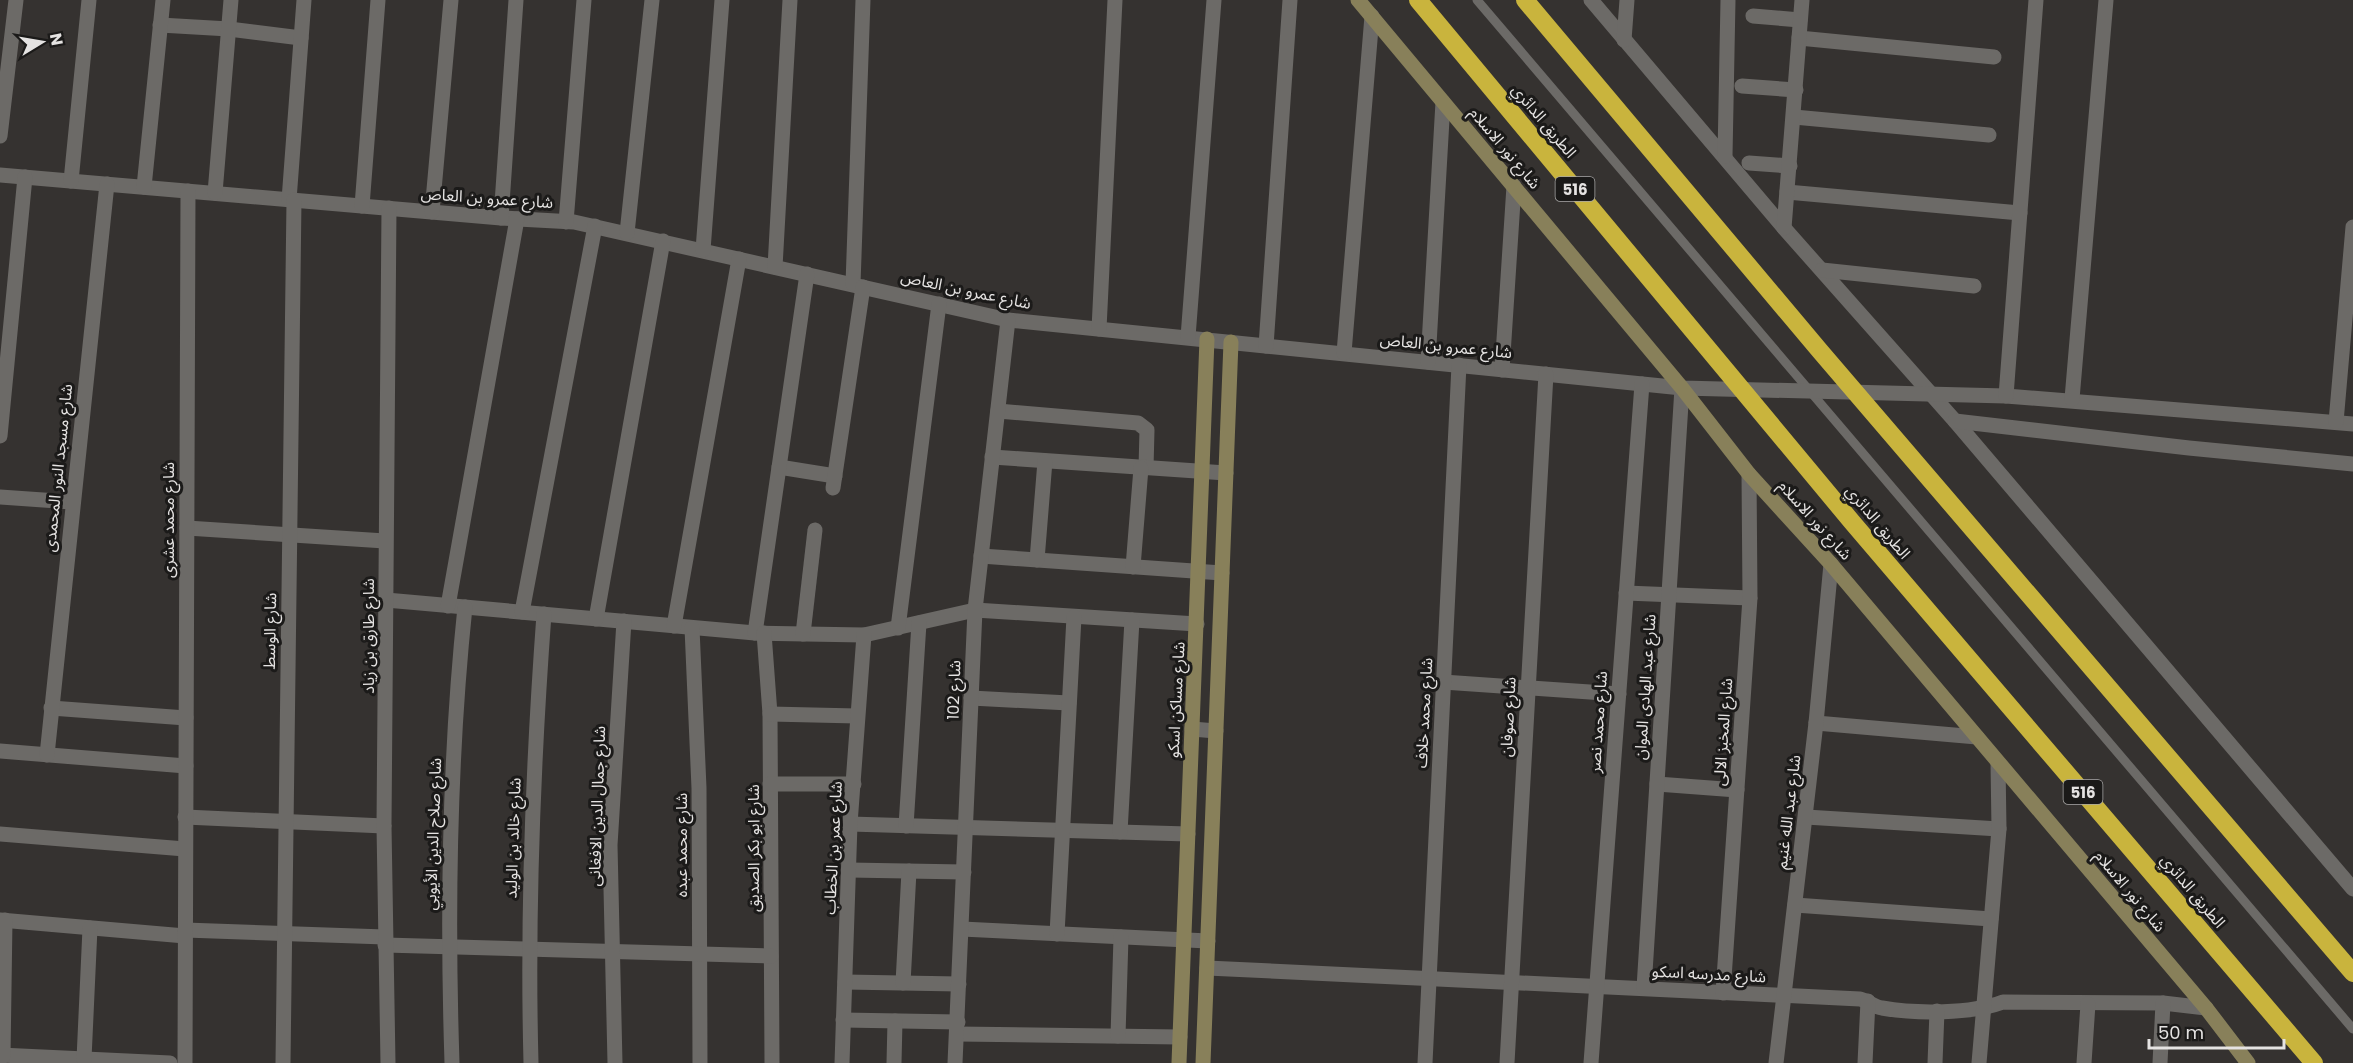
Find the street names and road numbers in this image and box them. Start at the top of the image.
street label: الطريق الدائري [1506,79,1582,163]
street label: شارع نور الاسلام [1463,102,1546,195]
road number: 516 [1556,177,1594,201]
street label: شارع عمرو بن العاص [420,182,554,215]
street label: شارع عمرو بن العاص [899,265,1033,316]
street label: شارع عمرو بن العاص [1379,328,1513,365]
street label: شارع مسجد النور المحمدى [38,383,79,553]
street label: شارع محمد عشرى [157,462,181,578]
street label: شارع نور الاسلام [1772,475,1857,566]
street label: الطريق الدائري [1840,480,1916,564]
street label: شارع طارق بن زياد [357,578,381,694]
street label: شارع الوسط [258,592,283,670]
street label: شارع عبد الهادى الموان [1628,613,1663,761]
street label: شارع مساكن اسكو [1161,641,1192,759]
street label: شارع محمد خلاف [1410,657,1439,769]
street label: شارع 102 [941,660,968,720]
street label: شارع محمد نصر [1583,670,1614,775]
street label: شارع صوفان [1494,676,1523,758]
street label: شارع المخبز الالى [1708,677,1739,787]
street label: شارع جمال الدين الافغانى [583,725,612,887]
street label: شارع عبد الله غنيم [1770,753,1807,871]
street label: شارع صلاح الدين الأيوبي [419,757,448,911]
street label: شارع خالد بن الوليد [499,777,528,899]
road number: 516 [2064,780,2102,804]
street label: شارع عمر بن الخطاب [818,781,849,915]
street label: شارع ابو بكر الصديق [742,784,766,912]
street label: شارع محمد عبده [670,793,694,897]
street label: شارع نور الاسلام [2088,845,2171,938]
street label: الطريق الدائري [2155,849,2231,933]
street label: شارع مدرسه اسكو [1651,960,1767,989]

